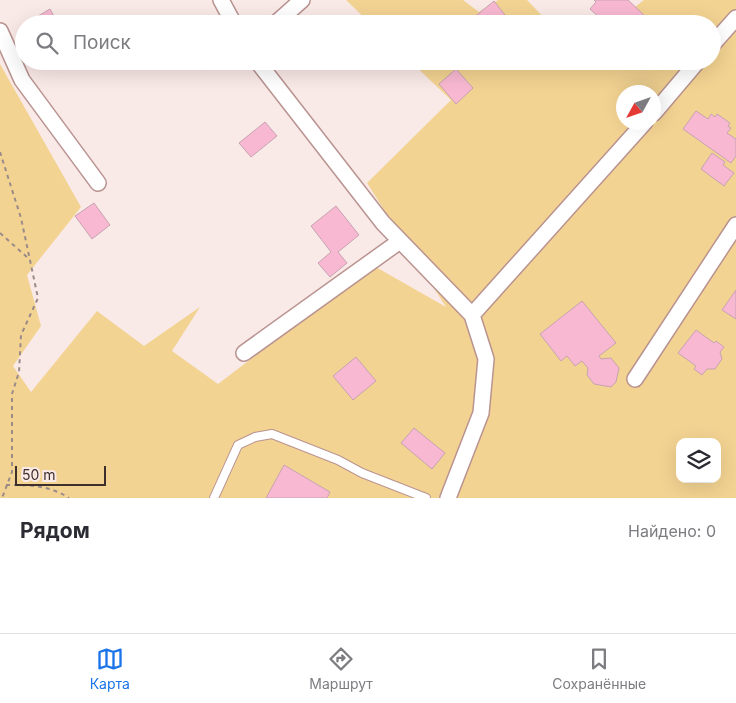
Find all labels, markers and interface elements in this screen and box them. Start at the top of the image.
search box [15,15,721,70]
icon: search [33,29,61,57]
text: Поиск [73,31,131,54]
north arrow [616,85,661,130]
map controls [676,438,721,483]
button: layers [676,438,721,483]
scale bar [15,463,106,486]
text: 50 m [22,466,56,483]
text: Рядом [20,518,90,543]
text: Найдено: 0 [628,521,716,541]
tab: Карта [90,645,130,692]
tab: Маршрут [309,645,373,692]
tab: Сохранённые [552,645,646,692]

